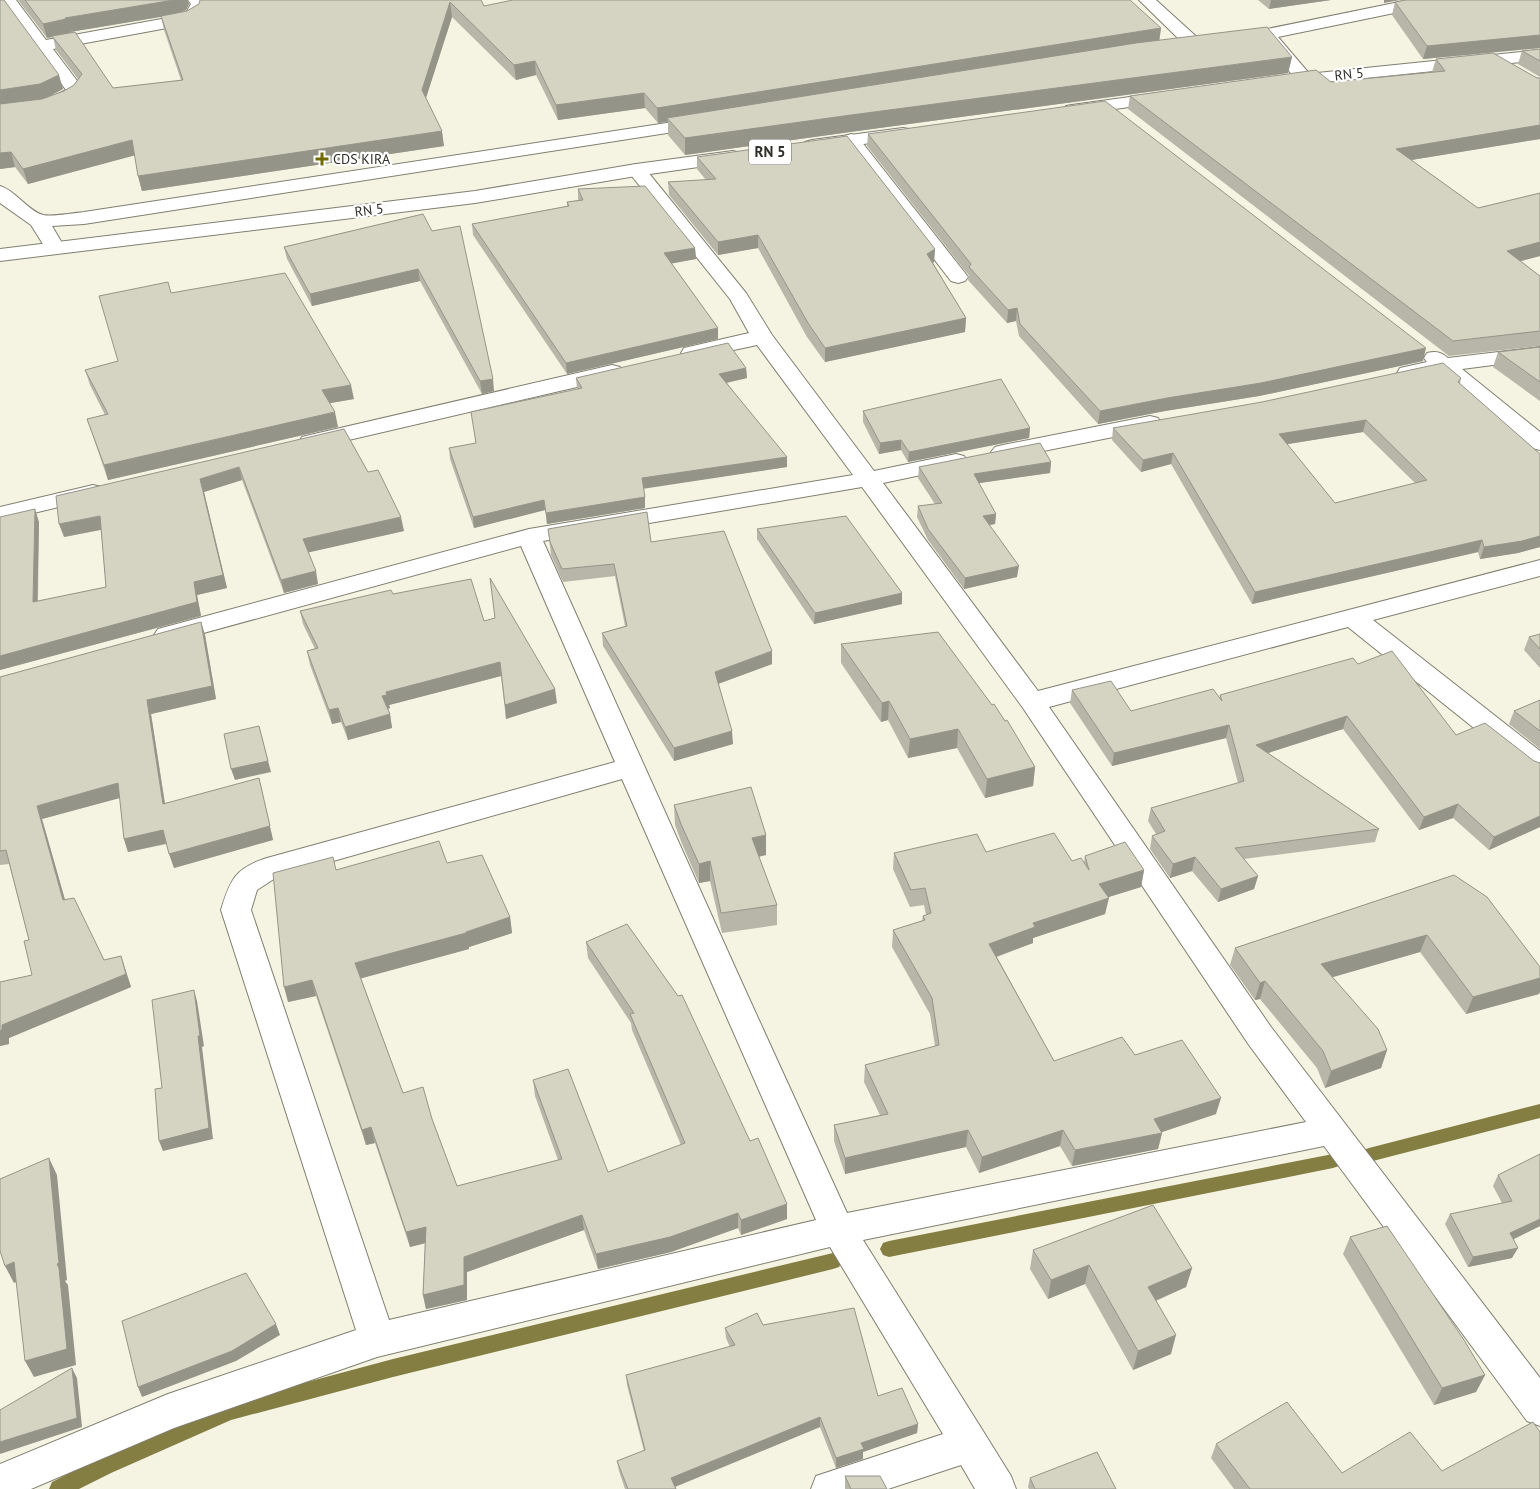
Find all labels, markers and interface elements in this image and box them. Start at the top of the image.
street label: RN 5 [1334,64,1364,84]
road number: RN 5 [749,140,791,164]
place label: CDS KIRA [333,150,391,168]
marker: CDS KIRA [315,152,329,166]
street label: RN 5 [353,199,385,221]

